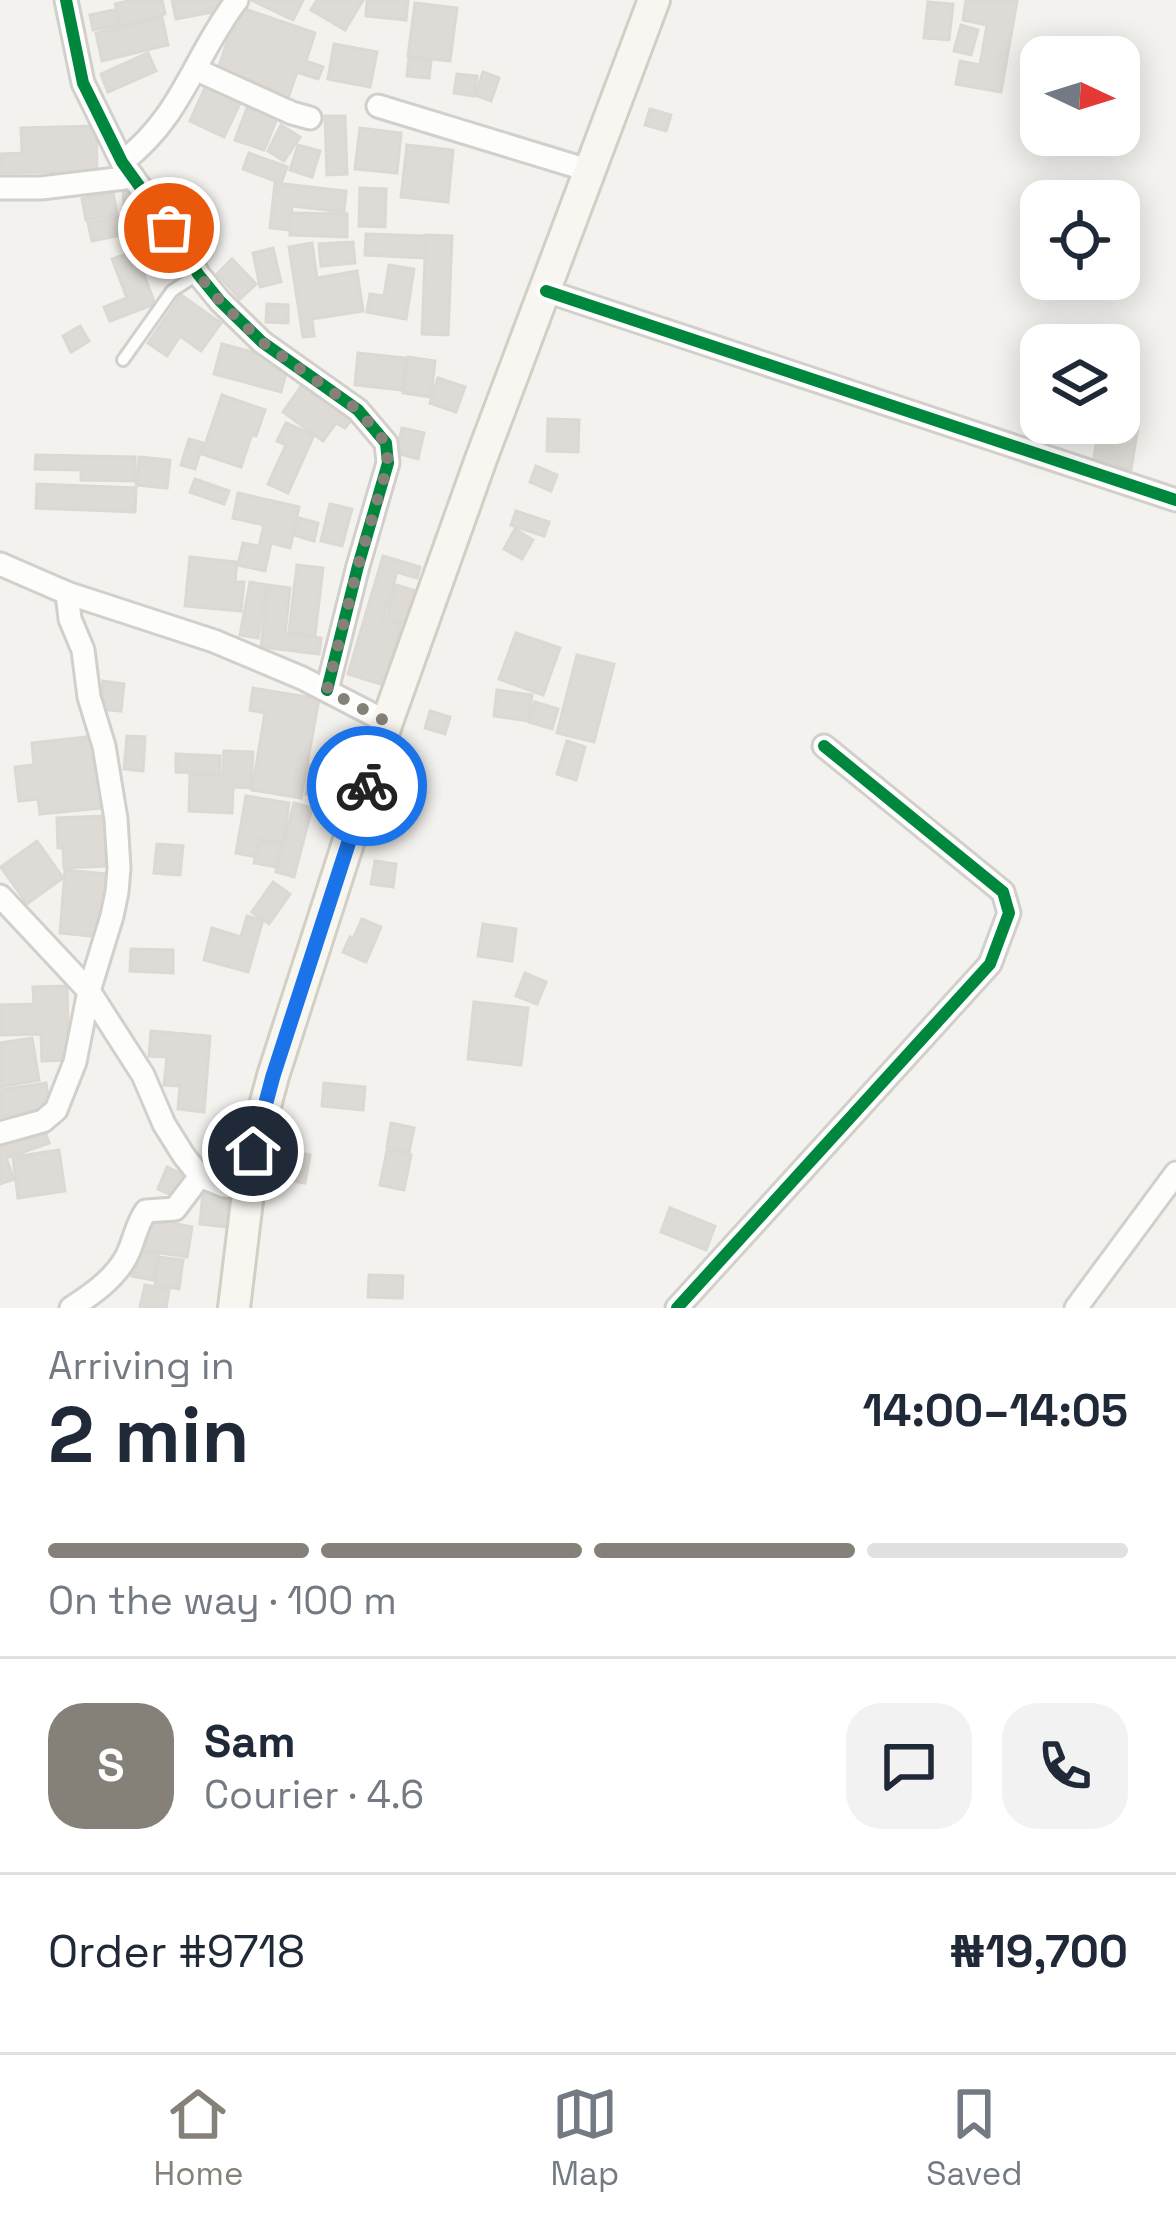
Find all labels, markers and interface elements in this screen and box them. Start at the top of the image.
north arrow [1020,36,1140,156]
map controls [1020,36,1140,444]
pin [118,177,220,279]
button: locate [1020,180,1140,300]
icon: bag [136,195,202,261]
button: layers [1020,324,1140,444]
courier [307,726,427,846]
icon: bike [334,753,400,819]
pin [202,1100,304,1202]
icon: home [220,1118,286,1184]
text: Arriving in [48,1341,235,1390]
text: 14:00–14:05 [862,1382,1128,1439]
text: 2 min [48,1385,250,1485]
text: On the way · 100 m [48,1576,397,1625]
button: chat [846,1703,972,1829]
button: phone [1002,1703,1128,1829]
text: Sam [204,1713,296,1770]
text: S [97,1737,125,1794]
text: Courier · 4.6 [204,1770,424,1819]
text: Order #9718 [48,1923,305,1980]
text: ₦19,700 [949,1923,1128,1980]
tab: Home [154,2081,243,2195]
tab: Map [550,2081,619,2195]
tab: Saved [926,2081,1022,2195]

